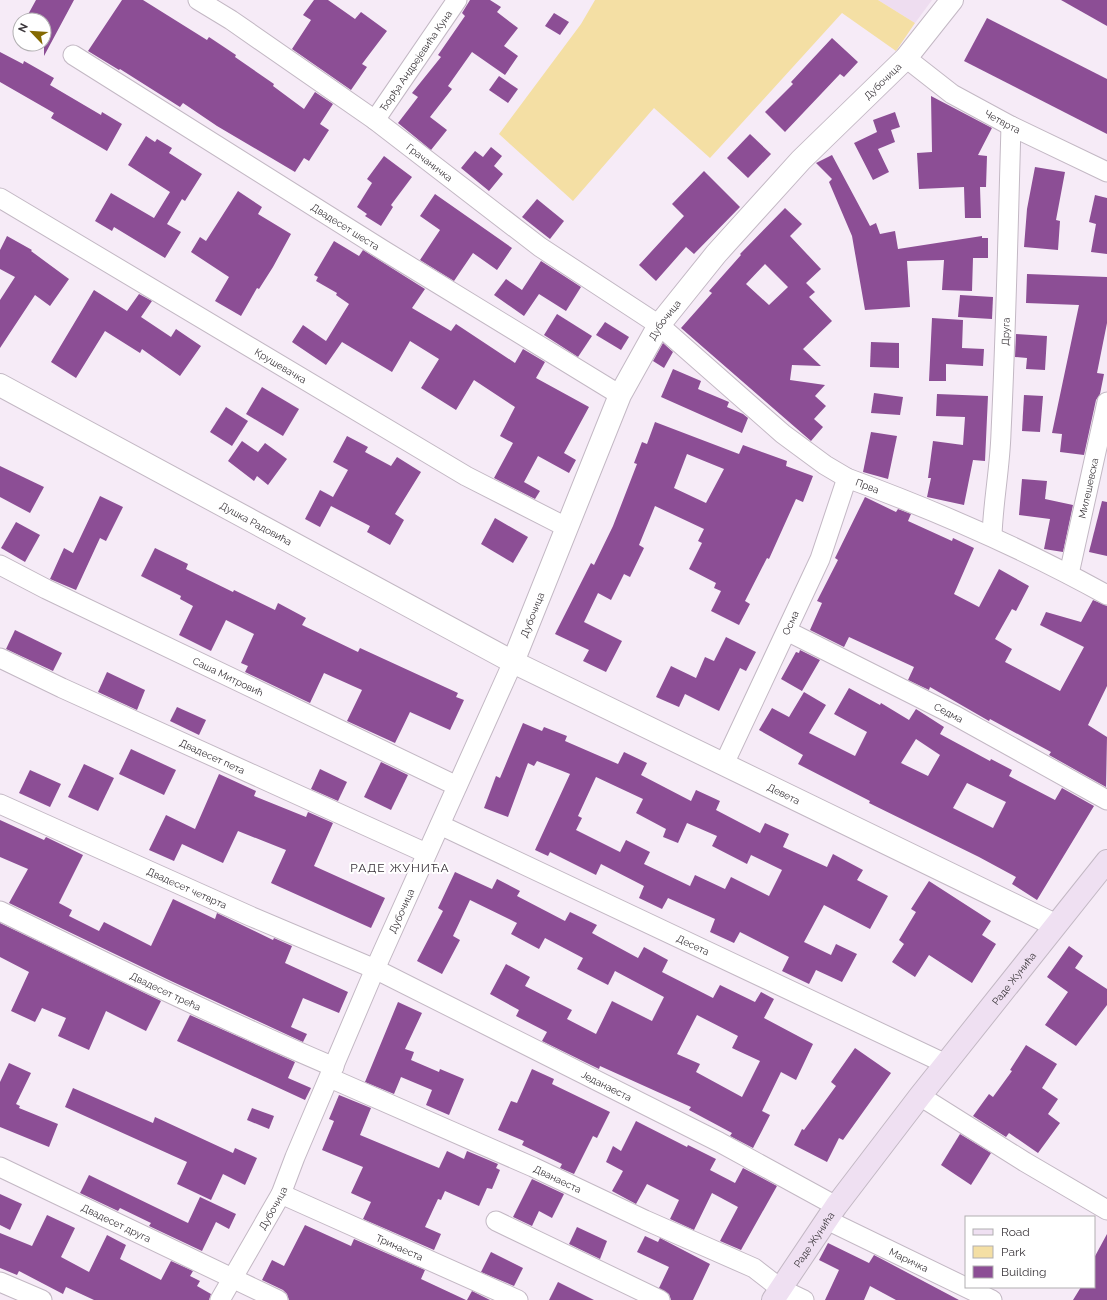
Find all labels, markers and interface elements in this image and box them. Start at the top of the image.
street label: Ђорђа Андрејевића Куна [378,8,454,113]
north arrow [12,12,52,52]
text: N [16,21,31,35]
street label: Дубочица [862,61,904,102]
street label: Четврта [983,108,1022,136]
street label: Грачаничка [404,141,455,184]
street label: Двадесет шеста [309,201,381,252]
street label: Дубочица [647,298,683,342]
street label: Друга [1000,317,1012,346]
street label: Крушевачка [253,346,308,386]
street label: Милешевска [1076,457,1100,519]
street label: Прва [854,477,880,495]
street label: Душка Радовића [218,500,294,548]
street label: Дубочица [519,591,546,639]
street label: Осма [780,609,801,637]
street label: Саша Митровић [191,655,265,699]
street label: Седма [932,701,965,725]
street label: Двадесет пета [178,737,247,776]
street label: Девета [766,781,802,806]
district label: РАДЕ ЖУНИЋА [350,861,450,875]
street label: Двадесет четврта [145,866,228,911]
street label: Дубочица [387,887,416,935]
street label: Десета [675,933,711,957]
street label: Раде Жунића [990,950,1038,1007]
street label: Двадесет трећа [128,970,203,1013]
street label: Једанаеста [579,1069,633,1103]
street label: Дванаеста [532,1163,583,1195]
street label: Дубочица [257,1185,289,1232]
street label: Двадесет друга [80,1202,153,1244]
street label: Раде Жунића [792,1210,836,1269]
legend [965,1216,1095,1288]
text: Road [1001,1225,1030,1239]
street label: Тринаеста [374,1232,425,1263]
text: Park [1001,1245,1026,1259]
street label: Маричка [887,1246,930,1274]
text: Building [1001,1265,1047,1279]

